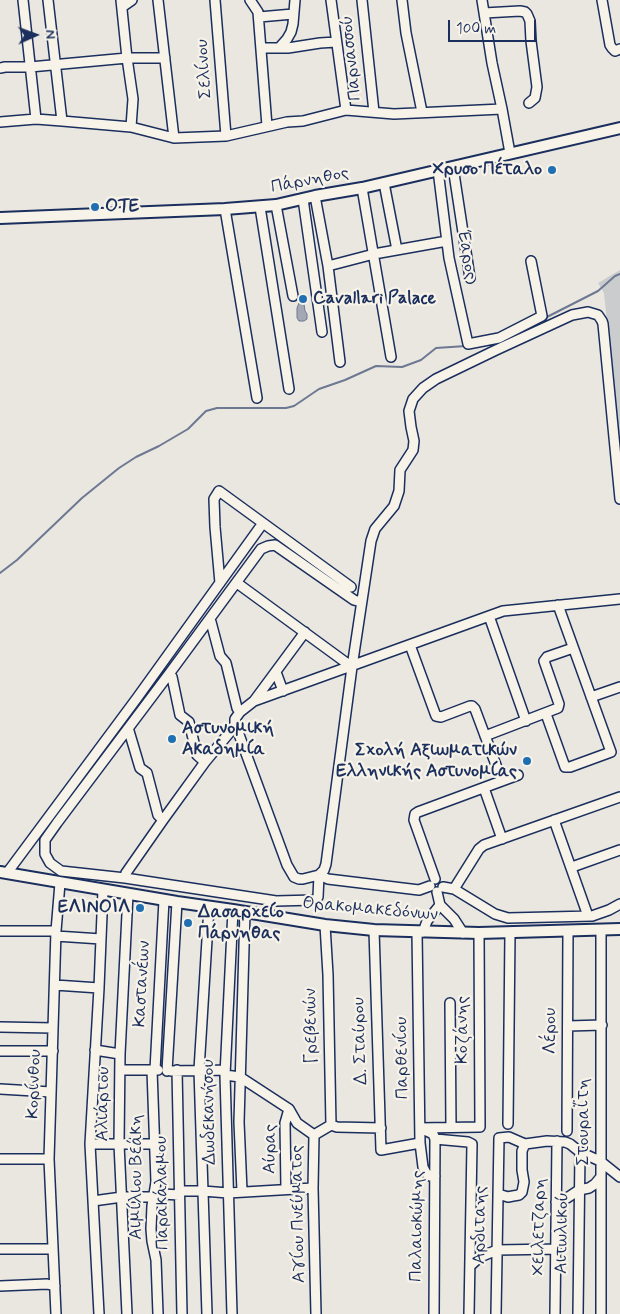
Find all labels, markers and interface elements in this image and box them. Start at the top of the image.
north arrow [10,10,60,60]
scale bar [450,10,538,42]
street label: Παρνασσού [337,14,367,102]
text: 100 m [456,19,496,39]
text: N [41,29,59,39]
street label: Σελίνου [192,38,218,100]
place label: Χρυσο Πέταλο [433,159,542,181]
street label: Πάρνηθος [269,163,351,199]
marker: Χρυσο Πέταλο [546,164,558,176]
place label: ΟΤΕ [105,196,140,218]
marker: ΟΤΕ [89,201,101,213]
street label: Έαρος [451,229,481,281]
place label: Cavallari Palace [313,288,436,310]
marker: Cavallari Palace [297,293,309,305]
place label: Αστυνομική Ακαδημία [182,718,274,761]
marker: Αστυνομική Ακαδημία [166,733,178,745]
place label: Σχολή Αξιωματικών Ελληνικής Αστυνομίας [336,740,517,782]
marker: Σχολή Αξιωματικών Ελληνικής Αστυνομίας [521,755,533,767]
street label: Θρακομακεδόνων [301,893,439,927]
place label: ΕΛΙΝΟΙΛ [58,897,130,919]
marker: ΕΛΙΝΟΙΛ [134,902,146,914]
place label: Δασαρχείο Πάρνηθας [198,902,284,944]
marker: Δασαρχείο Πάρνηθας [182,917,194,929]
street label: Καστανέων [130,940,156,1028]
street label: Γρεβενών [301,988,323,1064]
street label: Κοζάνης [452,996,474,1064]
street label: Δ. Σταύρου [349,997,373,1085]
street label: Λέρου [540,1008,562,1054]
street label: Παρθενίου [391,1017,415,1099]
street label: Κορίνθου [23,1049,47,1119]
street label: Δωδεκανήσου [198,1059,222,1165]
street label: Αλιάρτου [93,1066,115,1142]
street label: Στουραΐτη [573,1078,595,1166]
street label: Αιμίλιου Βεάκη [126,1114,148,1240]
street label: Αύρας [260,1124,282,1174]
street label: Παρακάλαμου [151,1136,175,1250]
street label: Αγίου Πνεύματος [287,1145,311,1283]
street label: Παλαιοκώμης [406,1170,430,1282]
street label: Χειλετζαρη [528,1178,552,1276]
street label: Αρδιταης [470,1186,492,1264]
street label: Αιτωλικού [551,1192,575,1274]

